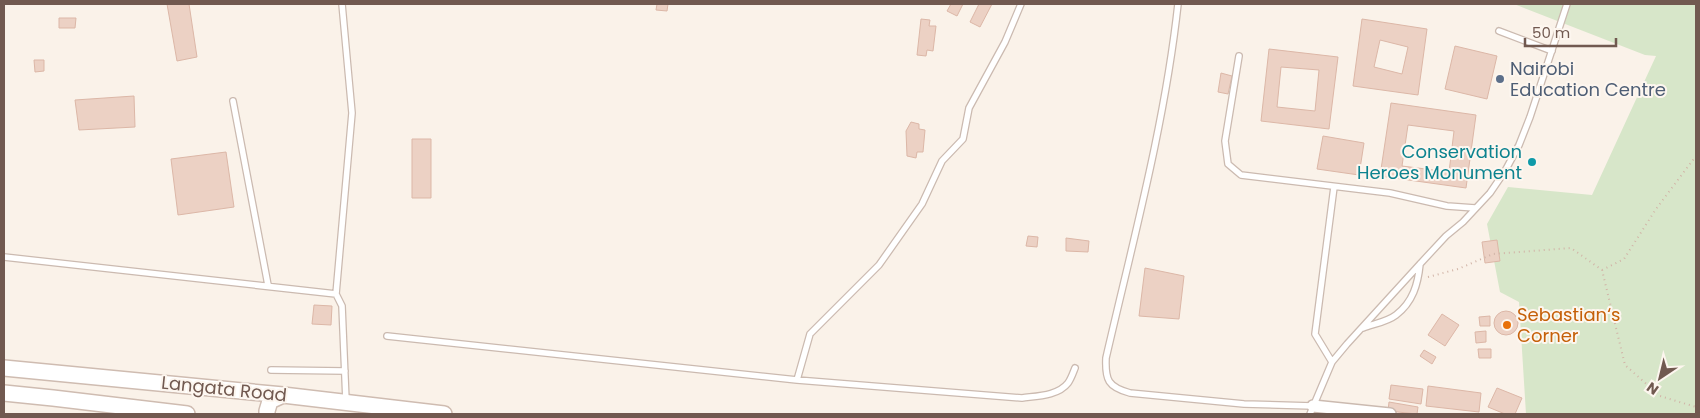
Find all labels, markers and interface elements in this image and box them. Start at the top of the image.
scale bar [1525,15,1616,47]
text: 50 m [1532,22,1570,43]
place label: Nairobi Education Centre [1510,56,1666,102]
marker: Nairobi Education Centre [1494,73,1506,85]
place label: Conservation Heroes Monument [1357,139,1522,185]
marker: Conservation Heroes Monument [1526,156,1538,168]
place label: Sebastian‘s Corner [1517,302,1620,348]
marker: Sebastian‘s Corner [1501,319,1513,331]
north arrow [1635,353,1685,403]
street label: Langata Road [160,369,288,408]
text: N [1642,377,1663,400]

